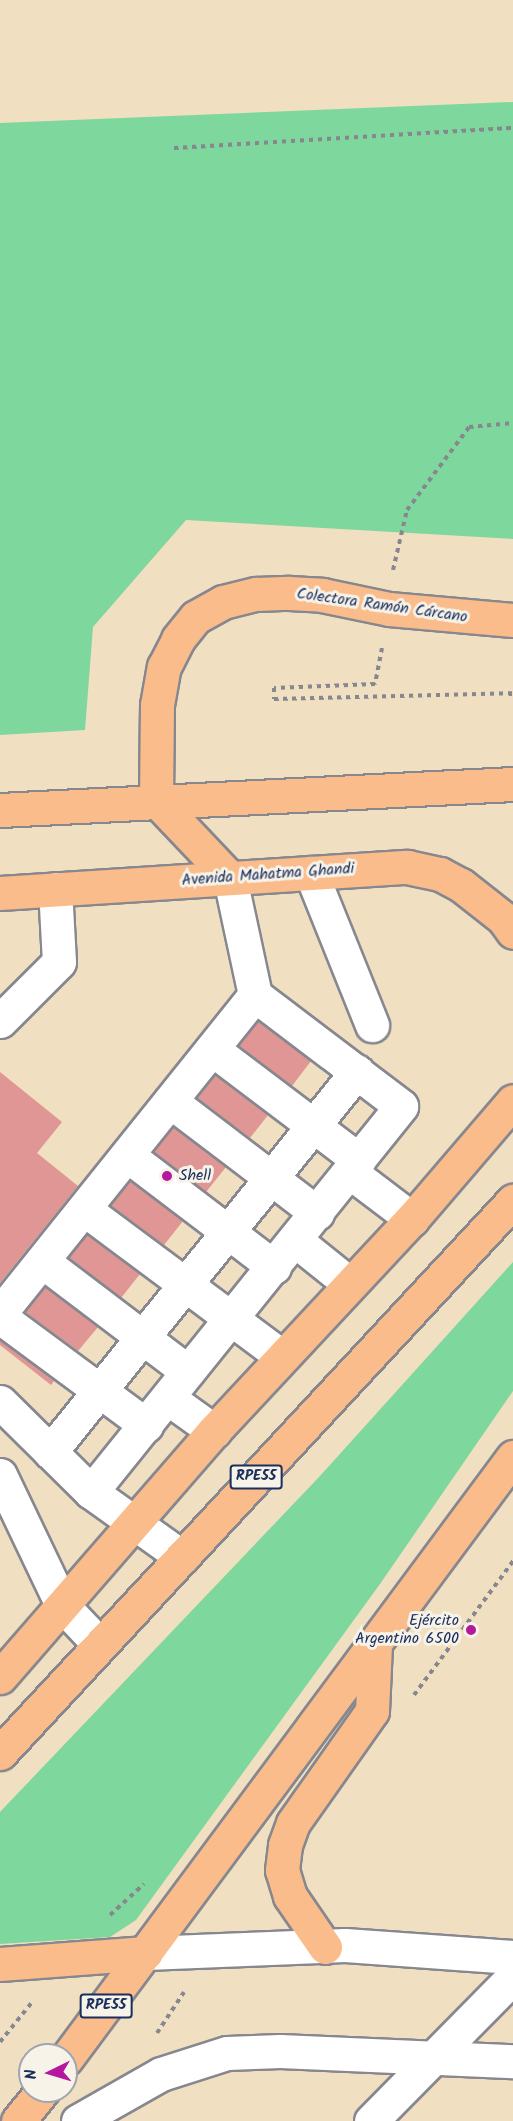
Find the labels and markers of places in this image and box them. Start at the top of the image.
place label: Shell [179,1166,211,1186]
marker: Shell [160,1169,174,1183]
place label: Ejército Argentino 6500 [355,1611,459,1649]
marker: Ejército Argentino 6500 [464,1623,478,1637]

